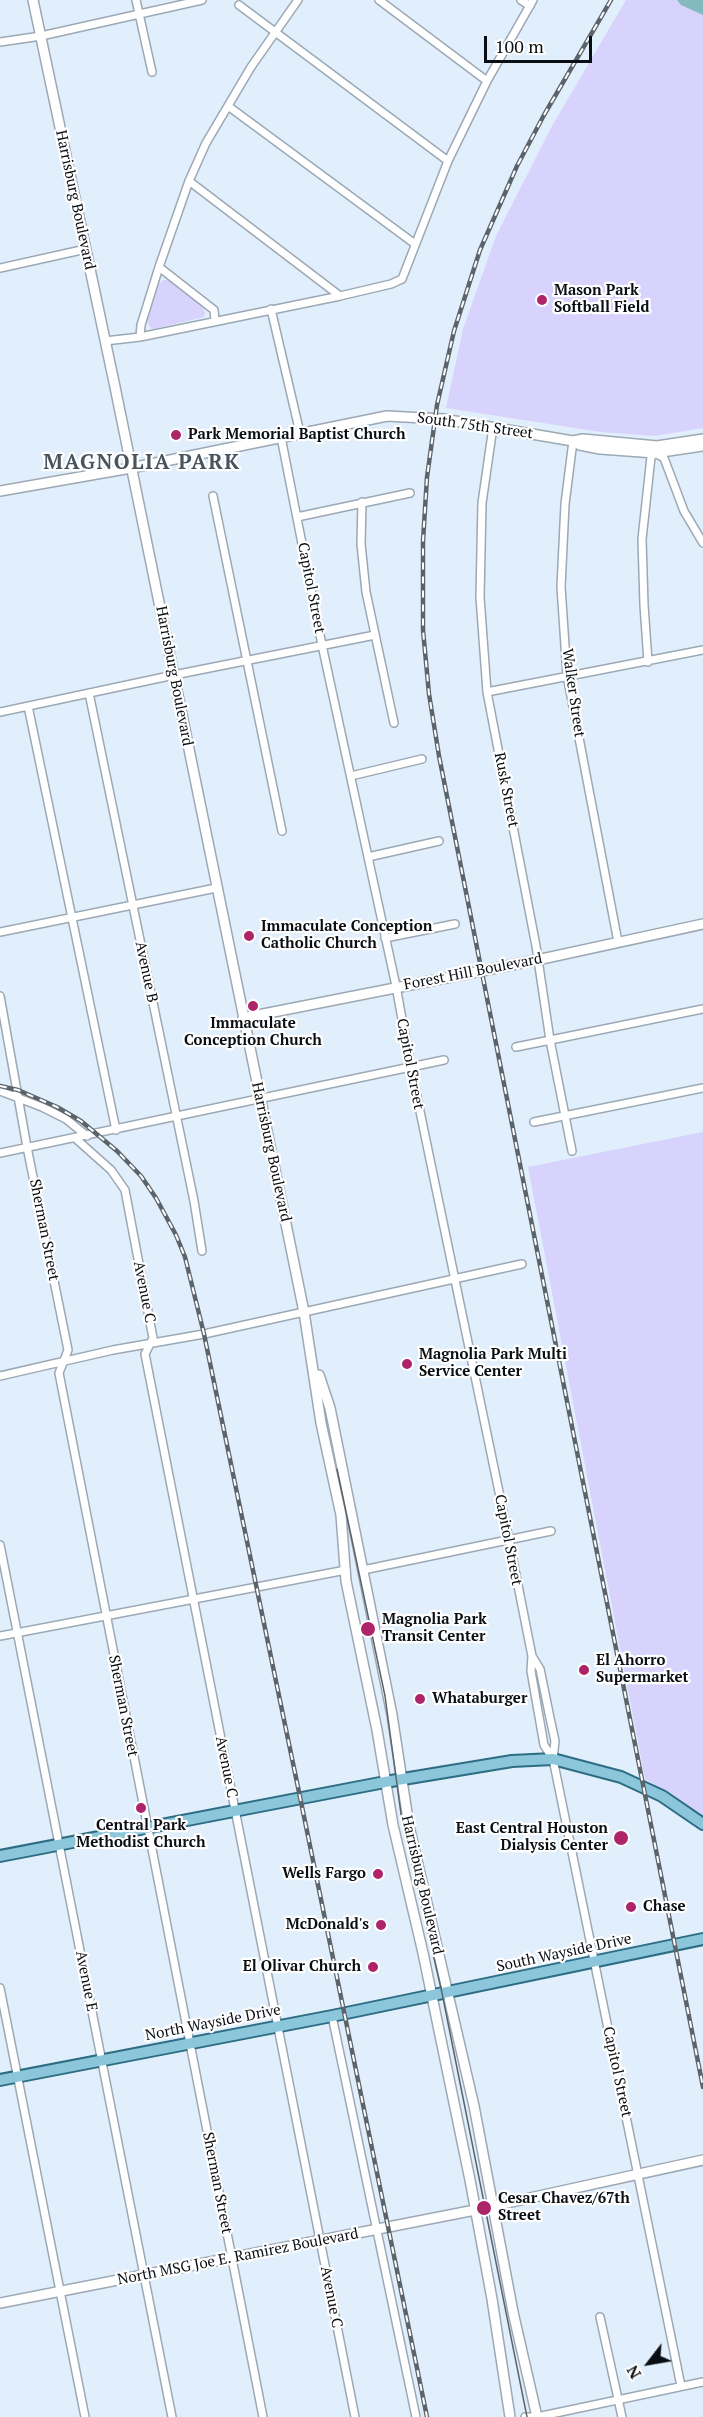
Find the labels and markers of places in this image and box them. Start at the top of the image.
place label: Mason Park Softball Field [554,282,650,317]
marker: Mason Park Softball Field [535,293,549,307]
place label: Park Memorial Baptist Church [188,426,406,444]
marker: Park Memorial Baptist Church [169,428,183,442]
place label: Immaculate Conception Catholic Church [261,918,432,953]
marker: Immaculate Conception Catholic Church [242,929,256,943]
marker: Immaculate Conception Church [246,999,260,1013]
place label: Immaculate Conception Church [184,1015,322,1050]
place label: Magnolia Park Multi Service Center [419,1346,567,1381]
marker: Magnolia Park Multi Service Center [400,1357,414,1371]
place label: Magnolia Park Transit Center [382,1611,487,1646]
marker: Magnolia Park Transit Center [359,1620,377,1638]
place label: El Ahorro Supermarket [596,1652,689,1687]
marker: El Ahorro Supermarket [577,1663,591,1677]
place label: Whataburger [432,1690,527,1708]
marker: Whataburger [413,1692,427,1706]
marker: Central Park Methodist Church [134,1801,148,1815]
place label: Central Park Methodist Church [76,1817,206,1852]
place label: East Central Houston Dialysis Center [456,1820,608,1855]
marker: East Central Houston Dialysis Center [612,1829,630,1847]
place label: Wells Fargo [282,1865,366,1883]
marker: Wells Fargo [371,1867,385,1881]
place label: Chase [643,1898,686,1916]
marker: Chase [624,1900,638,1914]
place label: McDonald's [286,1916,369,1934]
marker: McDonald's [374,1918,388,1932]
place label: El Olivar Church [243,1958,361,1976]
marker: El Olivar Church [366,1960,380,1974]
place label: Cesar Chavez/67th Street [498,2190,630,2225]
marker: Cesar Chavez/67th Street [475,2199,493,2217]

